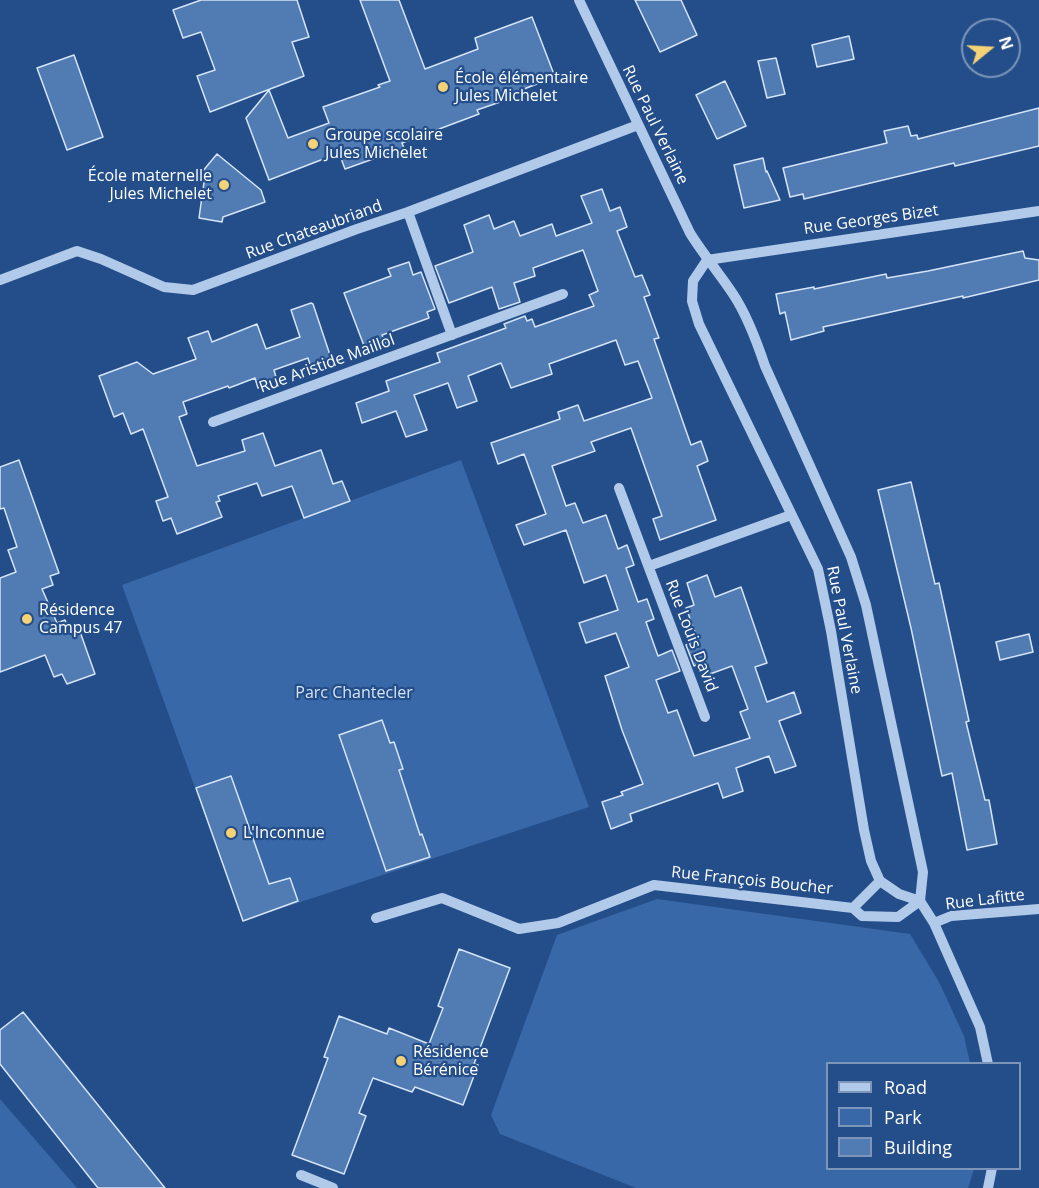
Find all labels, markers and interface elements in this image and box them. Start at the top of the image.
north arrow [961,18,1021,78]
text: N [994,33,1019,53]
street label: Rue Paul Verlaine [618,62,692,188]
place label: École élémentaire Jules Michelet [455,68,588,106]
marker: École élémentaire Jules Michelet [436,80,450,94]
place label: Groupe scolaire Jules Michelet [325,125,443,163]
marker: Groupe scolaire Jules Michelet [306,137,320,151]
place label: École maternelle Jules Michelet [88,166,212,204]
marker: École maternelle Jules Michelet [217,178,231,192]
street label: Rue Chateaubriand [243,196,385,264]
street label: Rue Georges Bizet [803,201,939,239]
street label: Rue Aristide Maillol [257,331,397,397]
street label: Rue Paul Verlaine [822,564,866,696]
street label: Rue Louis David [661,577,721,695]
place label: Résidence Campus 47 [39,600,122,638]
marker: Résidence Campus 47 [20,612,34,626]
park label: Parc Chantecler [295,683,413,703]
place label: L'Inconnue [243,823,325,843]
marker: L'Inconnue [224,826,238,840]
street label: Rue François Boucher [670,863,834,899]
street label: Rue Lafitte [944,886,1026,914]
place label: Résidence Bérénice [413,1042,489,1080]
marker: Résidence Bérénice [394,1054,408,1068]
legend [826,1062,1021,1170]
text: Road [884,1075,927,1099]
text: Park [884,1105,922,1129]
text: Building [884,1135,952,1159]

